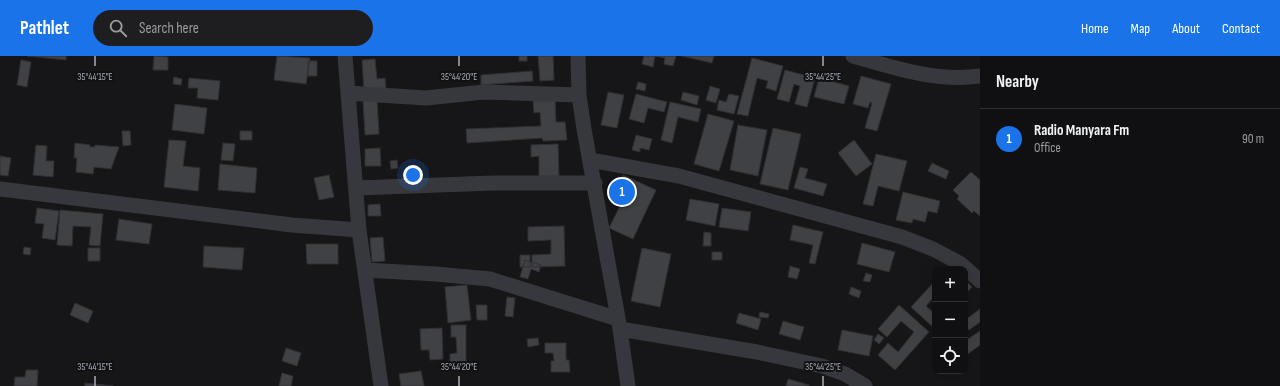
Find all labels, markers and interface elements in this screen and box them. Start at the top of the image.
search box [93,10,373,46]
text: Pathlet [20,17,69,40]
icon: search [107,17,129,39]
text: Search here [139,19,199,38]
text: Home [1081,20,1109,37]
text: Map [1131,20,1150,37]
text: About [1172,20,1200,37]
text: Contact [1222,20,1260,37]
text: 35°44'15"E [77,71,113,83]
text: 35°44'20"E [441,71,477,83]
text: 35°44'25"E [805,71,841,83]
text: Nearby [996,72,1039,92]
text: Radio Manyara Fm [1034,121,1129,140]
text: 1 [1006,131,1012,147]
text: 90 m [1242,131,1264,147]
text: Office [1034,140,1061,156]
your location [403,165,423,185]
pin: 1 [609,177,635,207]
map controls [932,266,968,374]
button: + [932,266,968,302]
button: − [932,302,968,338]
button: locate [932,338,968,374]
text: 35°44'15"E [77,361,113,373]
text: 35°44'20"E [441,361,477,373]
text: 35°44'25"E [805,361,841,373]

